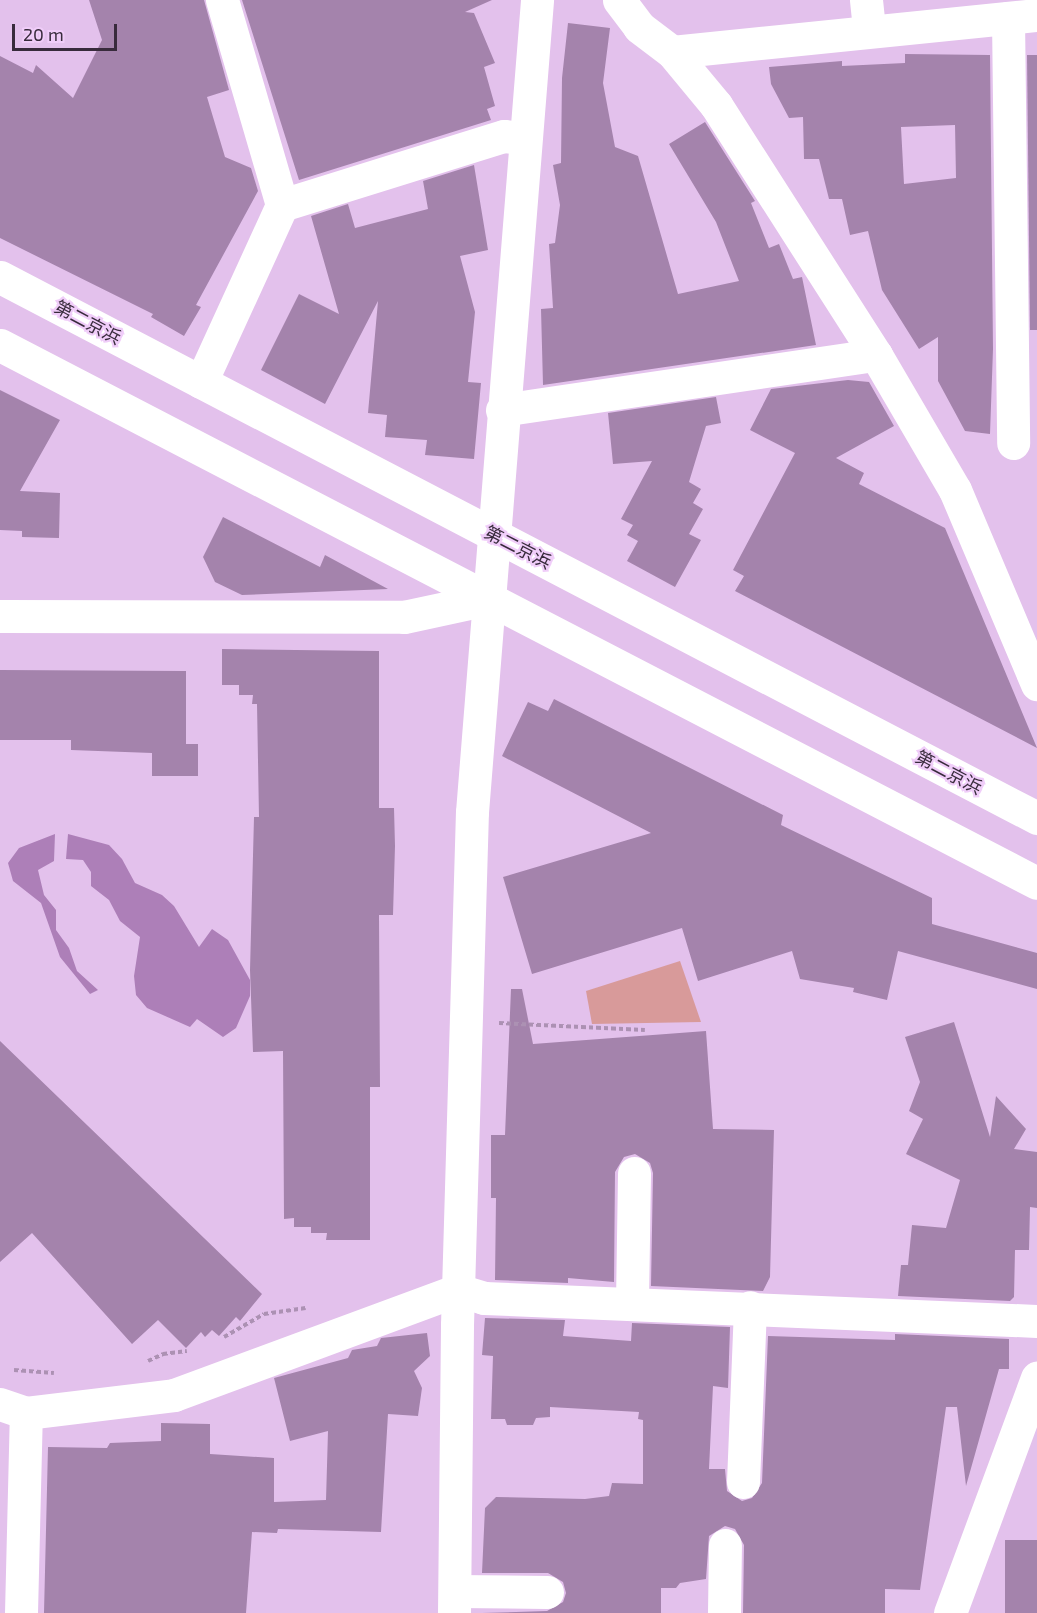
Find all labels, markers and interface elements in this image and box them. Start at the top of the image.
scale bar [15,12,120,50]
text: 20 m [23,23,64,45]
street label: 第二京浜 [51,296,125,348]
street label: 第二京浜 [481,521,555,573]
street label: 第二京浜 [912,746,986,798]

